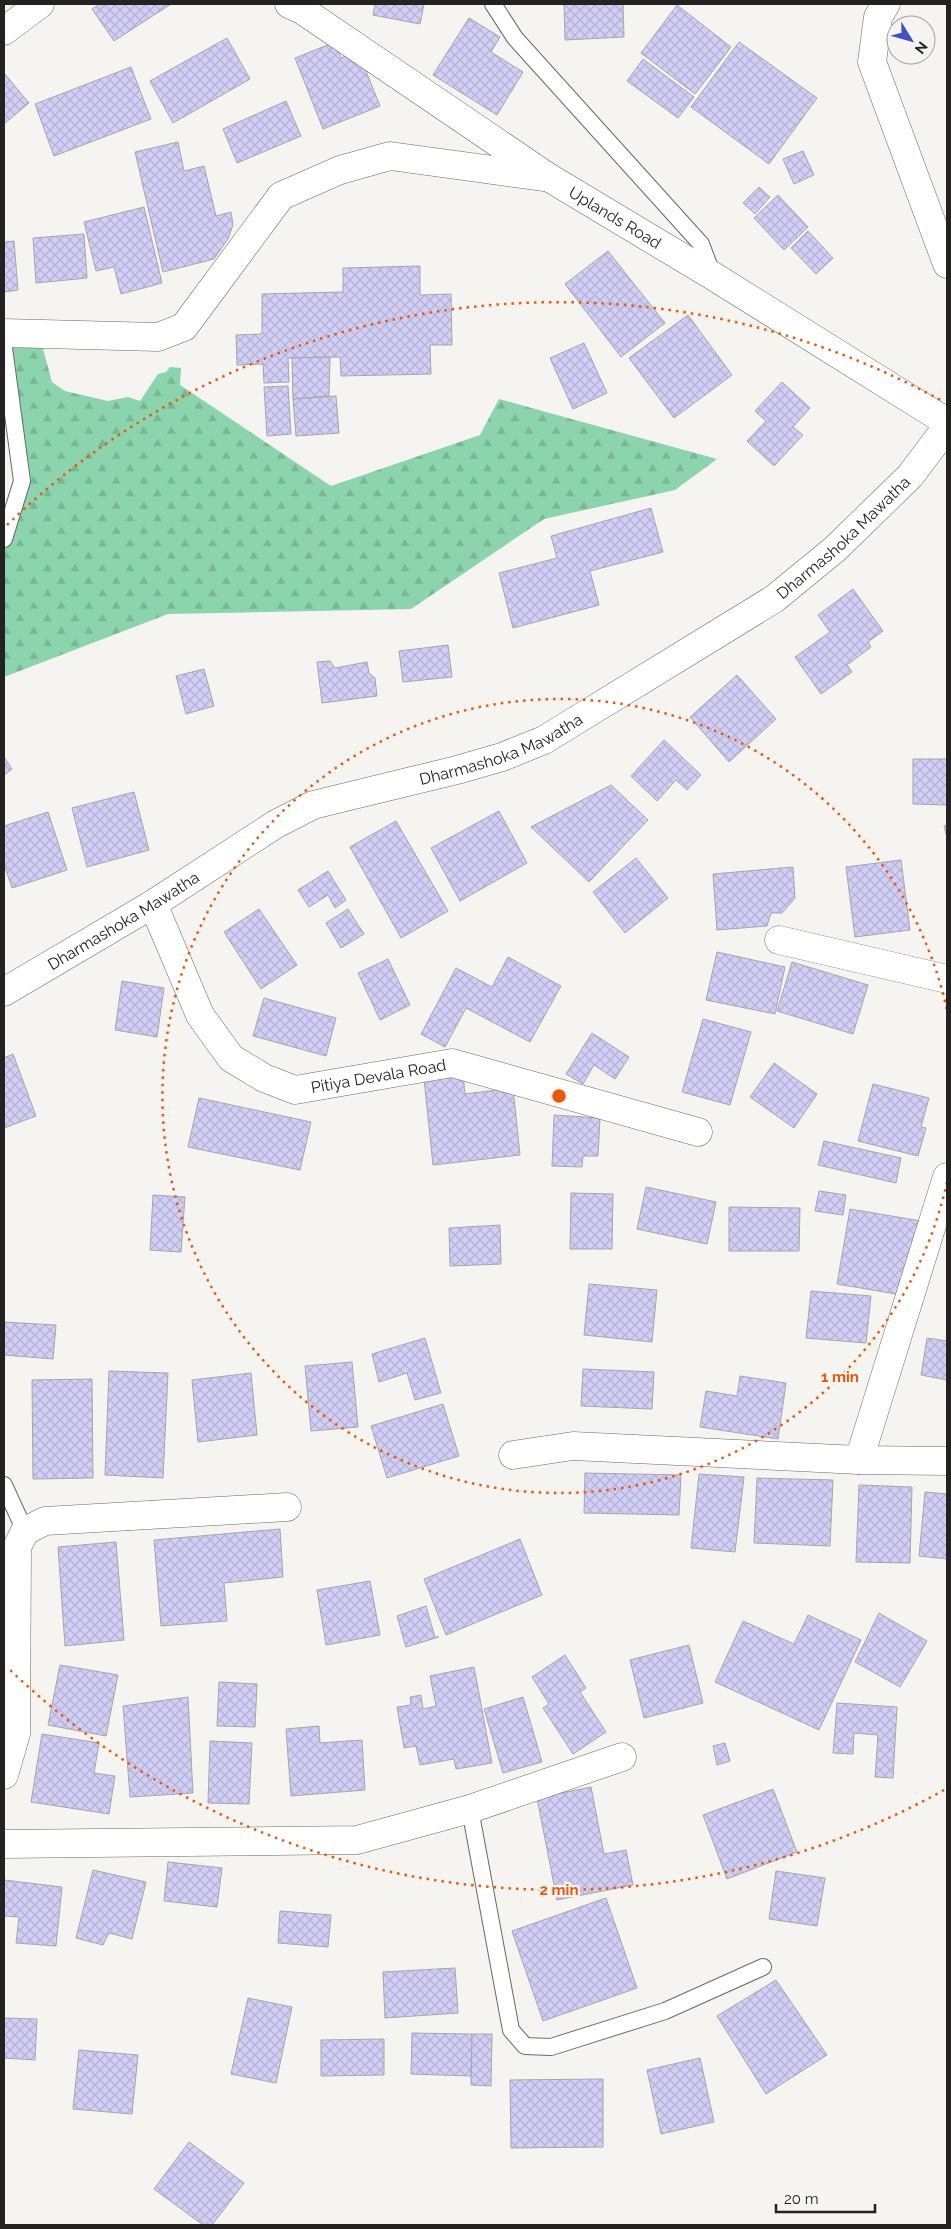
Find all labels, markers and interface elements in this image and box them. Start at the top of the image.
north arrow [886,15,936,65]
text: N [912,39,931,57]
street label: Uplands Road [565,183,665,253]
street label: Dharmashoka Mawatha [773,472,914,603]
street label: Dharmashoka Mawatha [418,710,586,789]
street label: Dharmashoka Mawatha [44,868,203,974]
street label: Pitiya Devala Road [309,1055,448,1097]
centre of rings [550,1087,568,1105]
text: 1 min [821,1368,859,1386]
text: 2 min [540,1881,578,1899]
scale bar [776,2182,875,2214]
text: 20 m [784,2190,819,2208]

